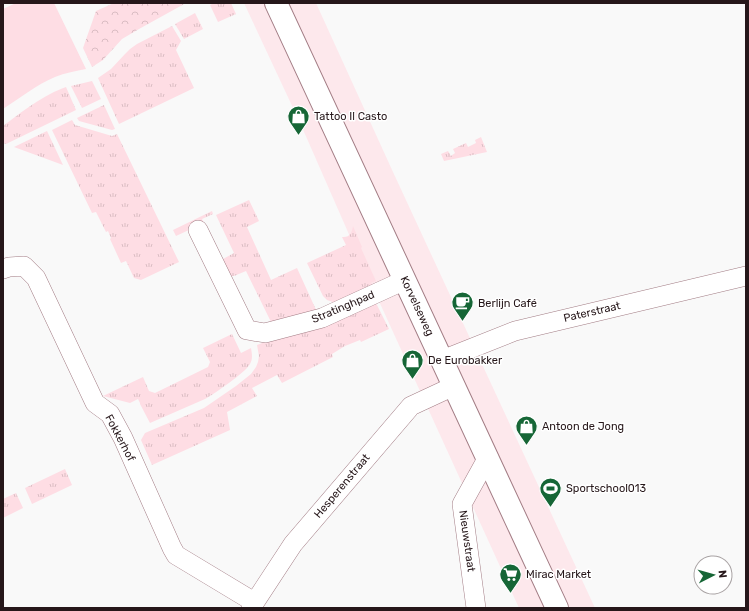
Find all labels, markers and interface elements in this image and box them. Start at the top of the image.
shop icon: Tattoo Il Casto [286,103,312,136]
place label: Tattoo Il Casto [314,110,387,123]
street label: Korvelseweg [397,274,437,338]
street label: Stratinghpad [309,288,377,326]
cafe icon: Berlijn Café [449,290,475,323]
place label: Berlijn Café [478,297,537,310]
street label: Paterstraat [562,299,622,325]
shop icon: De Eurobakker [399,347,425,380]
place label: De Eurobakker [428,354,503,367]
street label: Fokkerhof [102,412,138,464]
shop icon: Antoon de Jong [514,413,540,446]
place label: Antoon de Jong [542,420,624,433]
street label: Hesperenstraat [311,451,373,521]
sports icon: Sportschool013 [538,475,564,508]
place label: Sportschool013 [566,482,647,495]
street label: Nieuwstraat [456,509,478,573]
north arrow [693,555,733,595]
supermarket icon: Mirac Market [497,561,523,594]
place label: Mirac Market [526,568,592,581]
text: N [716,569,729,579]

